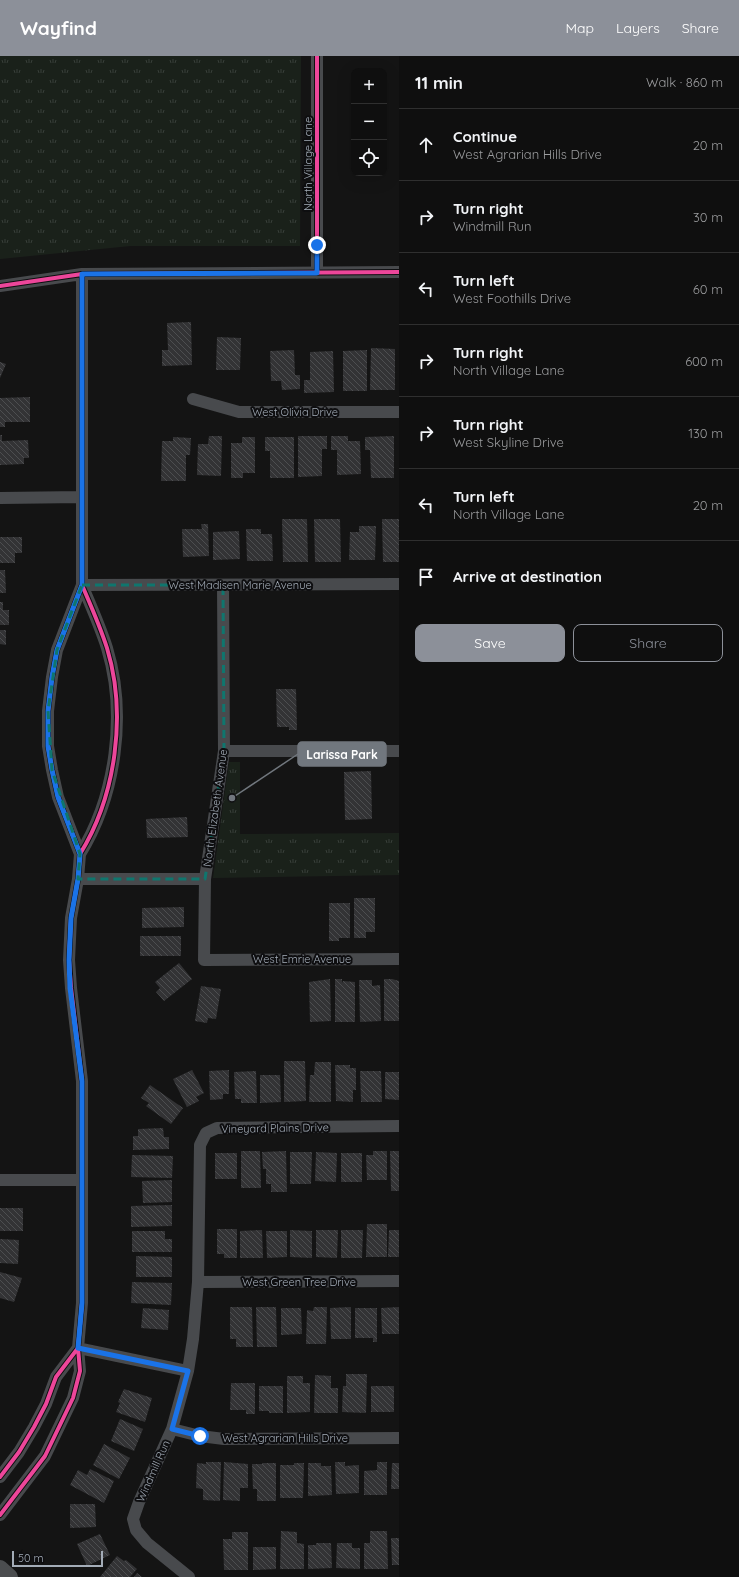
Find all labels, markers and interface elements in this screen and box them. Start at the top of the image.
text: Wayfind [20,16,97,40]
text: Map [565,19,594,37]
text: Layers [616,19,660,37]
text: Share [682,19,719,37]
map controls [351,68,387,176]
button: + [351,68,387,104]
text: 11 min [415,72,463,93]
text: Walk · 860 m [646,74,723,90]
button: − [351,104,387,140]
street label: North Village Lane [301,117,315,211]
text: Continue [453,127,517,146]
icon: ahead [415,134,437,156]
text: 20 m [693,137,723,153]
button: locate [351,140,387,176]
text: West Agrarian Hills Drive [453,146,602,162]
text: Turn right [453,199,524,218]
icon: right [415,206,437,228]
text: 30 m [693,209,723,225]
text: Windmill Run [453,218,531,234]
route end [308,236,326,254]
text: Turn left [453,271,515,290]
icon: left [415,278,437,300]
text: 60 m [693,281,723,297]
text: West Foothills Drive [453,290,571,306]
text: Turn right [453,343,524,362]
icon: right [415,350,437,372]
text: 600 m [685,353,723,369]
text: North Village Lane [453,362,564,378]
street label: West Olivia Drive [252,405,338,419]
text: Turn right [453,415,524,434]
icon: right [415,422,437,444]
text: 130 m [688,425,723,441]
text: West Skyline Drive [453,434,564,450]
text: Turn left [453,487,515,506]
icon: left [415,494,437,516]
text: 20 m [693,497,723,513]
text: North Village Lane [453,506,564,522]
icon: arrive [415,566,437,588]
text: Arrive at destination [453,567,602,586]
street label: West Madisen Marie Avenue [168,578,312,592]
button: Save [415,624,565,662]
button: Share [573,624,723,662]
callout: Larissa Park [298,742,386,766]
text: Larissa Park [306,747,378,762]
street label: North Elizabeth Avenue [200,748,230,868]
street label: West Emrie Avenue [253,952,351,966]
street label: Vineyard Plains Drive [221,1120,329,1136]
street label: West Green Tree Drive [242,1275,356,1289]
route start [191,1427,209,1445]
street label: West Agrarian Hills Drive [222,1431,348,1445]
street label: Windmill Run [133,1438,173,1504]
scale bar [12,1549,103,1568]
text: 50 m [18,1551,44,1565]

